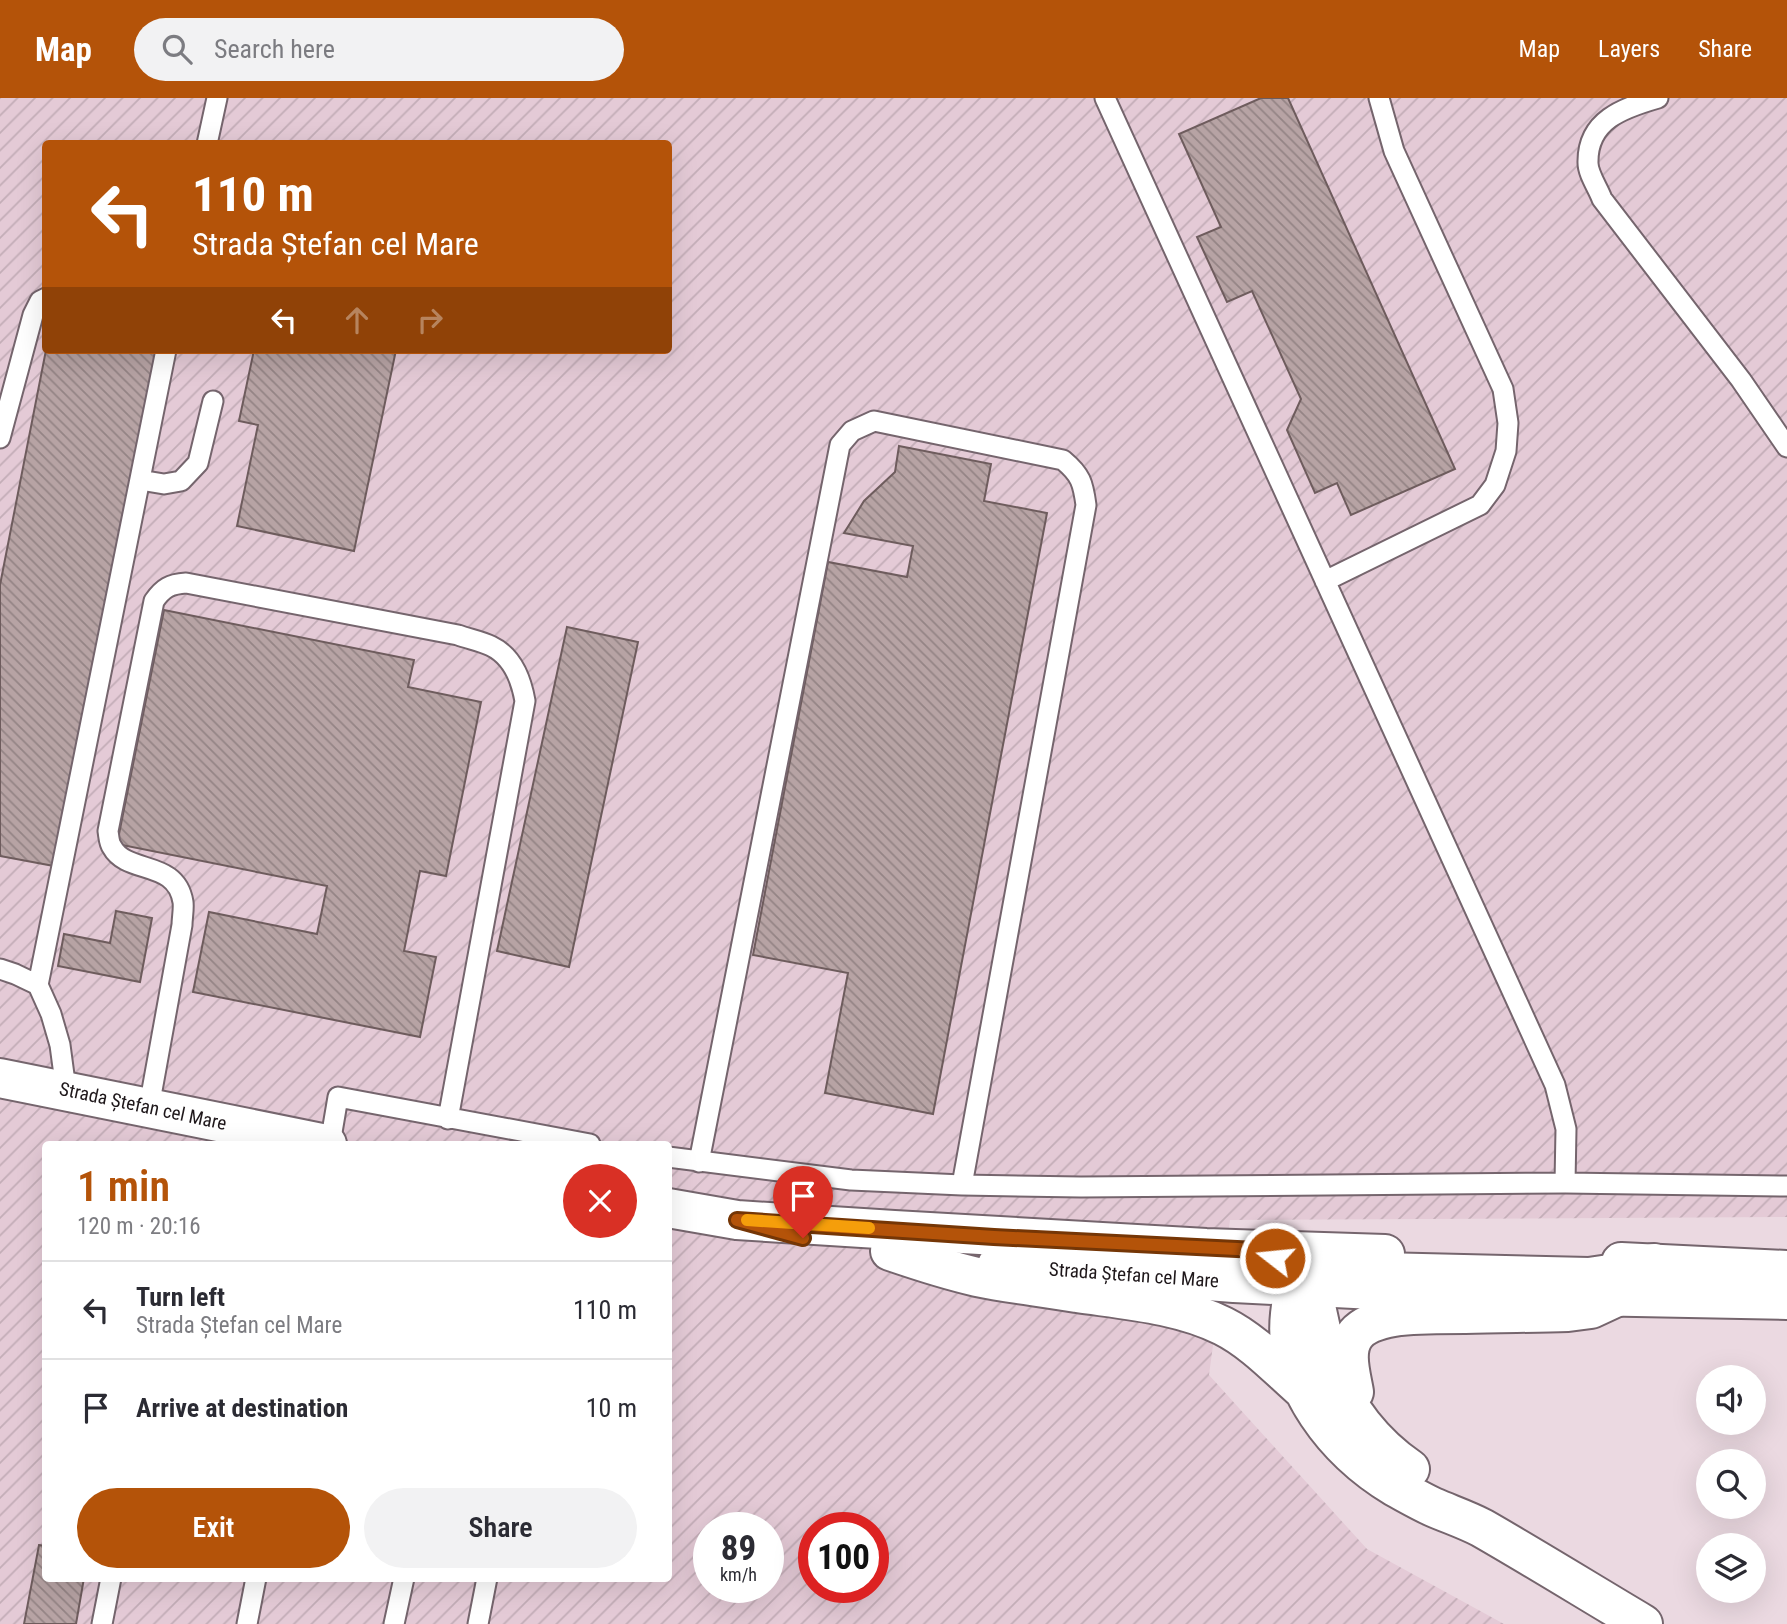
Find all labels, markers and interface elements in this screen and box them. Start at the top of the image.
search box [134,18,624,81]
text: Map [35,30,92,69]
icon: search [158,30,196,68]
text: Search here [214,34,335,64]
text: Map [1519,35,1560,63]
text: Layers [1598,35,1660,63]
text: Share [1698,35,1752,63]
text: 110 m [192,166,314,223]
icon: left [77,168,168,259]
text: Strada Ștefan cel Mare [192,225,479,263]
icon: left [265,301,303,339]
icon: ahead [338,301,376,339]
icon: right [411,301,449,339]
street label: Strada Ștefan cel Mare [57,1077,229,1135]
text: 1 min [77,1162,170,1211]
button: close [563,1164,637,1238]
pin [773,1166,833,1238]
icon: arrive [784,1177,822,1215]
text: 120 m · 20:16 [77,1213,201,1240]
position arrow [1238,1221,1312,1295]
street label: Strada Ștefan cel Mare [1048,1258,1220,1292]
text: Turn left [136,1282,225,1312]
icon: left [77,1291,115,1329]
text: 110 m [573,1295,637,1325]
text: Strada Ștefan cel Mare [136,1312,342,1339]
map controls [1696,1365,1766,1603]
button: sound [1696,1365,1766,1435]
icon: arrive [77,1389,115,1427]
text: Arrive at destination [136,1393,348,1423]
text: 10 m [586,1393,637,1423]
button: search [1696,1449,1766,1519]
button: Exit [77,1488,350,1568]
button: Share [364,1488,637,1568]
speed limit sign: 100 [798,1512,889,1603]
text: 89 [721,1528,756,1569]
button: layers [1696,1533,1766,1603]
text: km/h [720,1564,757,1585]

